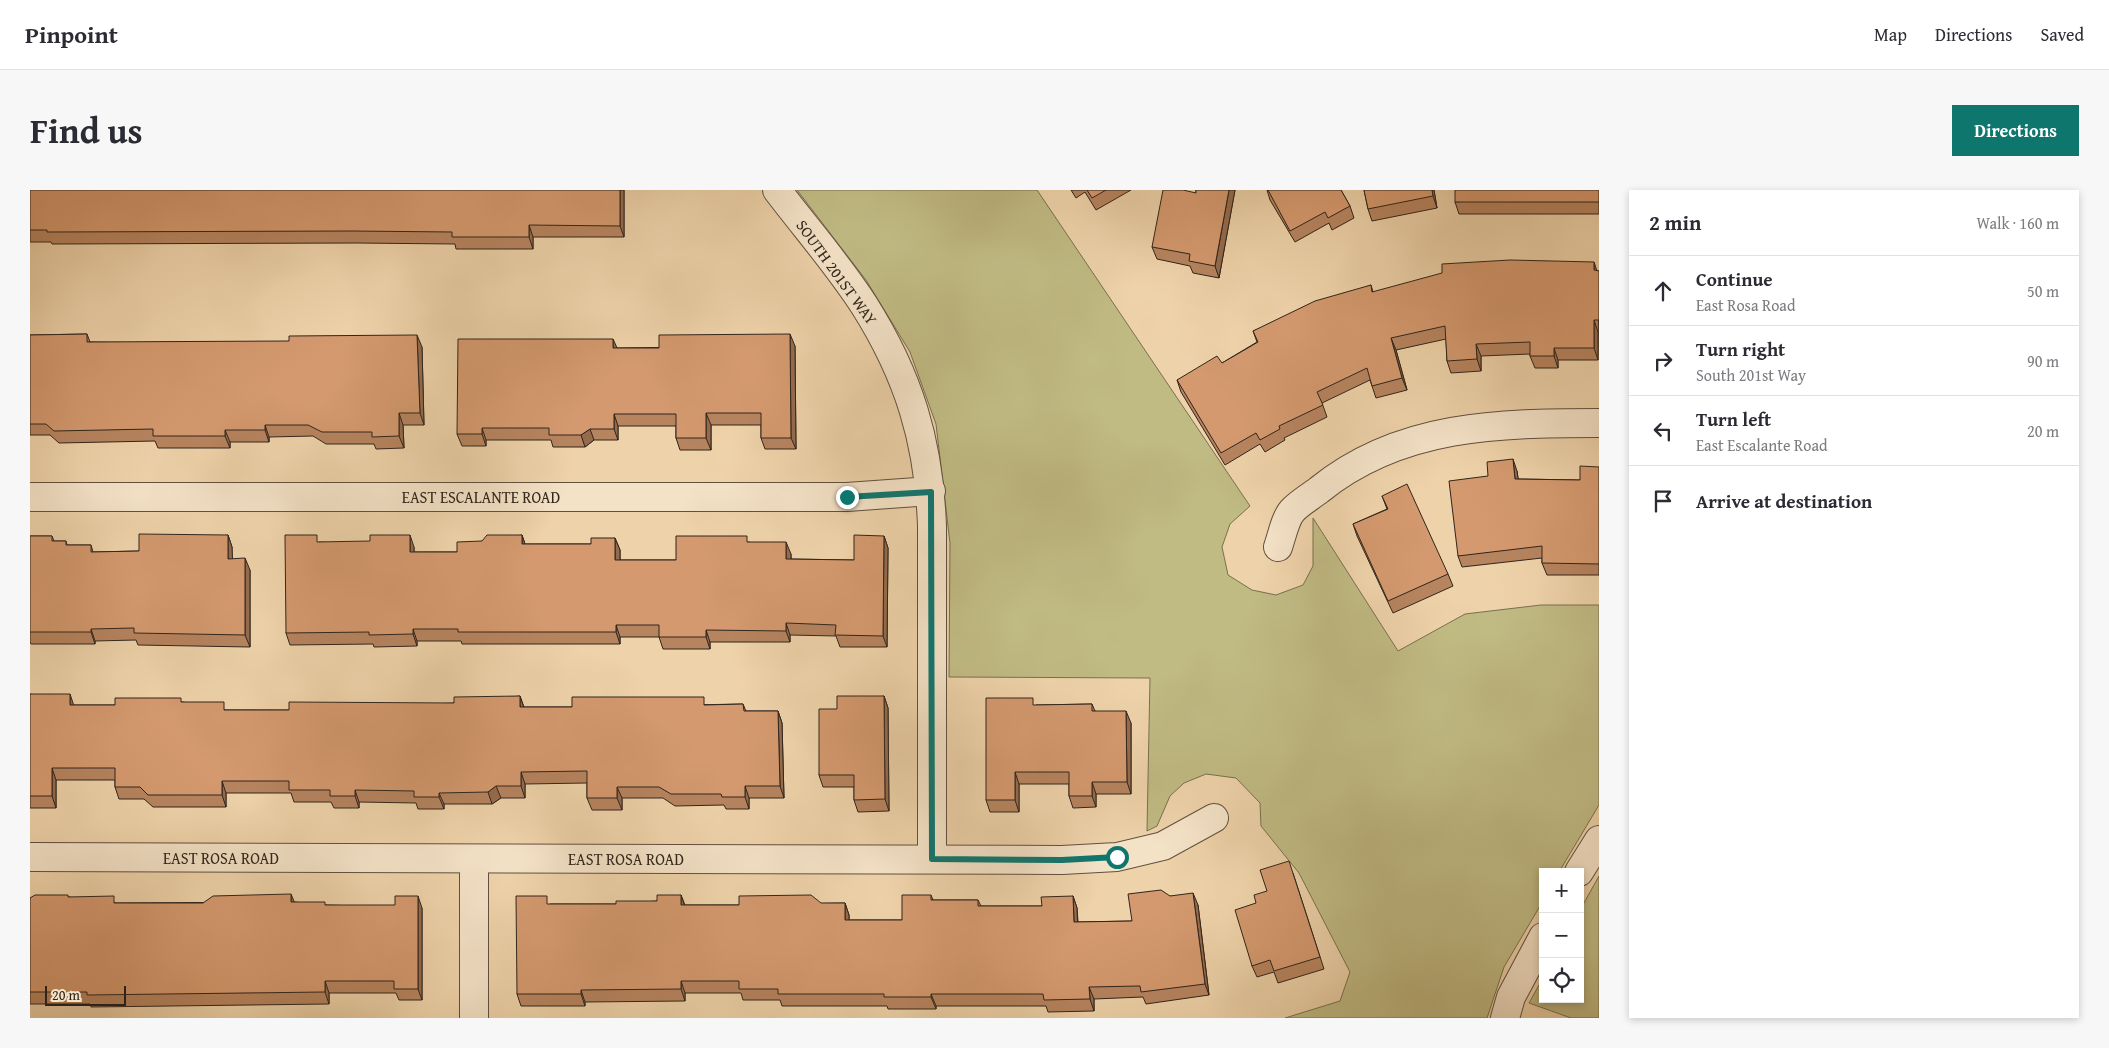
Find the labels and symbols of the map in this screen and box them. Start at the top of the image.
street label: SOUTH 201ST WAY [791,214,884,330]
street label: EAST ESCALANTE ROAD [402,485,560,509]
route end [836,486,859,509]
street label: EAST ROSA ROAD [163,846,279,870]
route start [1106,846,1129,869]
street label: EAST ROSA ROAD [568,847,684,871]
scale bar [45,983,126,1006]

